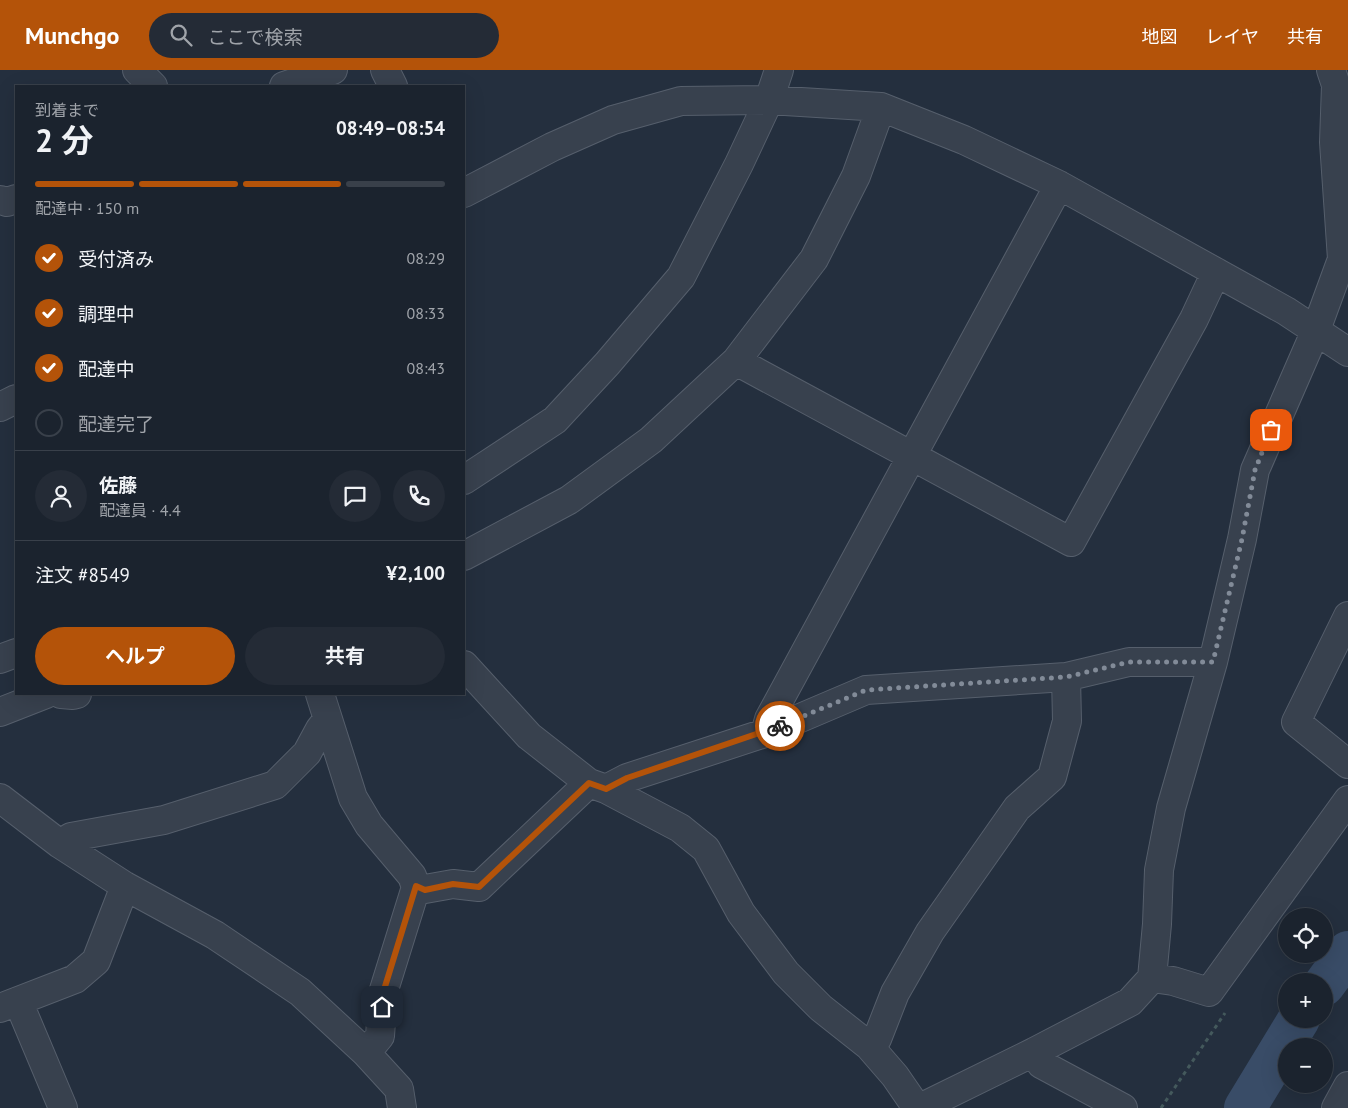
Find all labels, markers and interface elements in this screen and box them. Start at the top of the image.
search box [149,13,499,58]
text: Munchgo [25,20,119,51]
icon: search [167,21,195,49]
text: ここで検索 [207,25,302,49]
text: 地図 [1142,25,1178,48]
text: レイヤ [1206,25,1259,48]
text: 共有 [1287,25,1323,48]
text: 到着まで [35,100,99,120]
text: 08:49–08:54 [336,116,445,140]
text: 2 分 [35,119,93,161]
text: 配達中 · 150 m [35,198,139,218]
icon: check [35,244,63,272]
text: 受付済み [78,247,154,271]
text: 08:29 [407,248,445,268]
icon: check [35,299,63,327]
text: 調理中 [78,302,135,326]
text: 08:33 [407,303,445,323]
icon: check [35,354,63,382]
text: 配達中 [78,357,135,381]
text: 08:43 [407,358,445,378]
pin [1250,409,1292,451]
text: 配達完了 [78,412,154,436]
icon: bag [1257,416,1285,444]
button: person [35,470,87,522]
button: chat [329,470,381,522]
button: phone [393,470,445,522]
text: 佐藤 [99,473,137,497]
text: 配達員 · 4.4 [99,500,181,520]
text: ¥2,100 [386,561,445,585]
text: 注文 #8549 [35,563,130,587]
button: ヘルプ [35,627,235,685]
button: 共有 [245,627,445,685]
courier [755,701,805,751]
icon: bike [766,712,794,740]
map controls [1278,908,1333,1093]
button: locate [1278,908,1333,963]
button: + [1278,973,1333,1028]
pin [361,986,403,1028]
icon: home [368,993,396,1021]
button: − [1278,1038,1333,1093]

